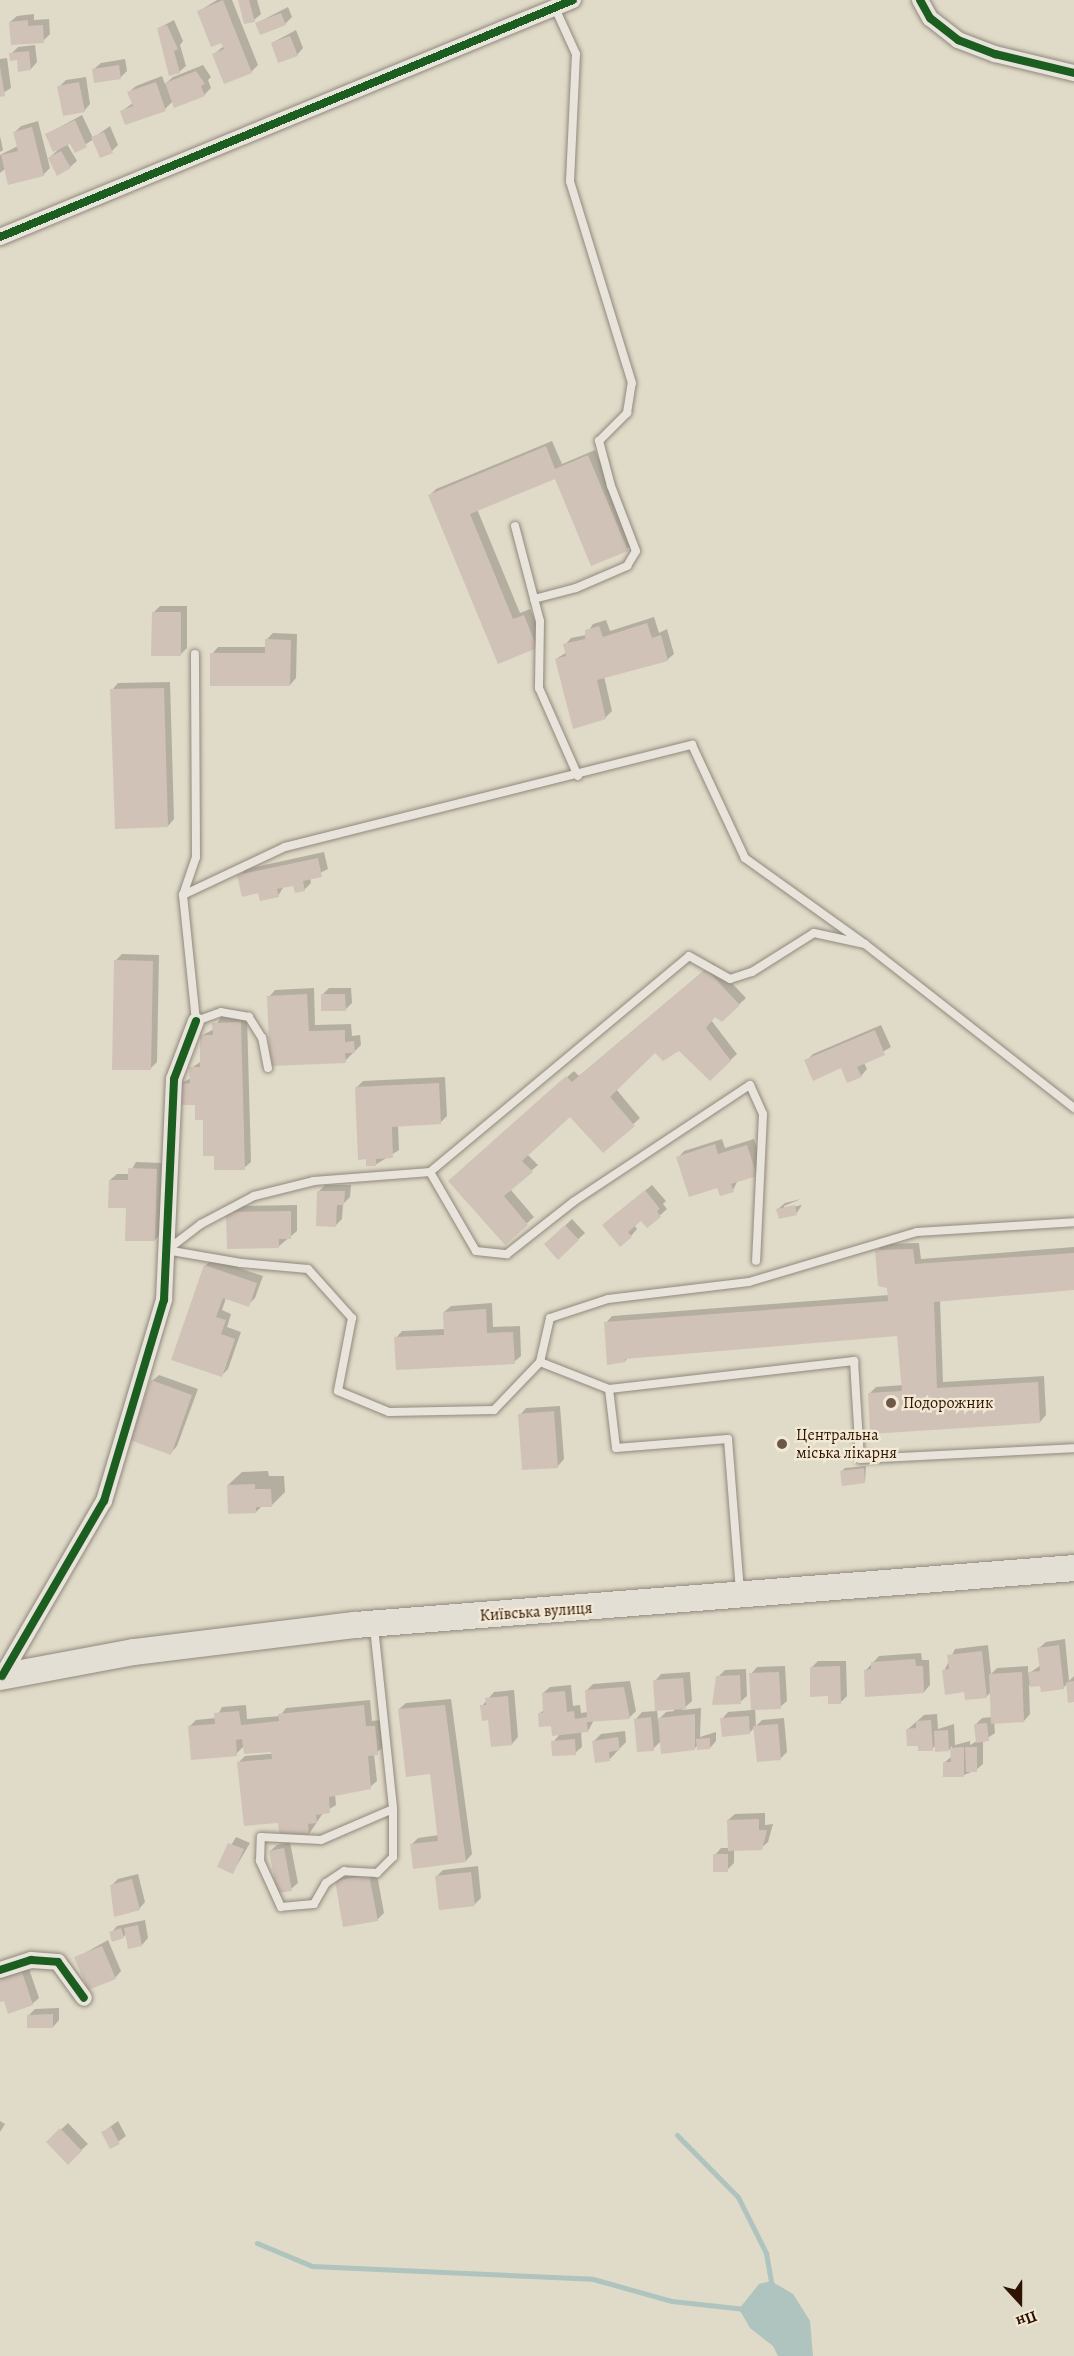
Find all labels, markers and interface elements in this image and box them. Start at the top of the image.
place label: Подорожник [903,1393,993,1413]
marker: Подорожник [884,1396,898,1410]
place label: Центральна міська лікарня [796,1425,897,1463]
marker: Центральна міська лікарня [773,1435,791,1453]
street label: Київська вулиця [479,1598,593,1626]
north arrow [990,2272,1050,2332]
text: Пн [1013,2305,1040,2333]

